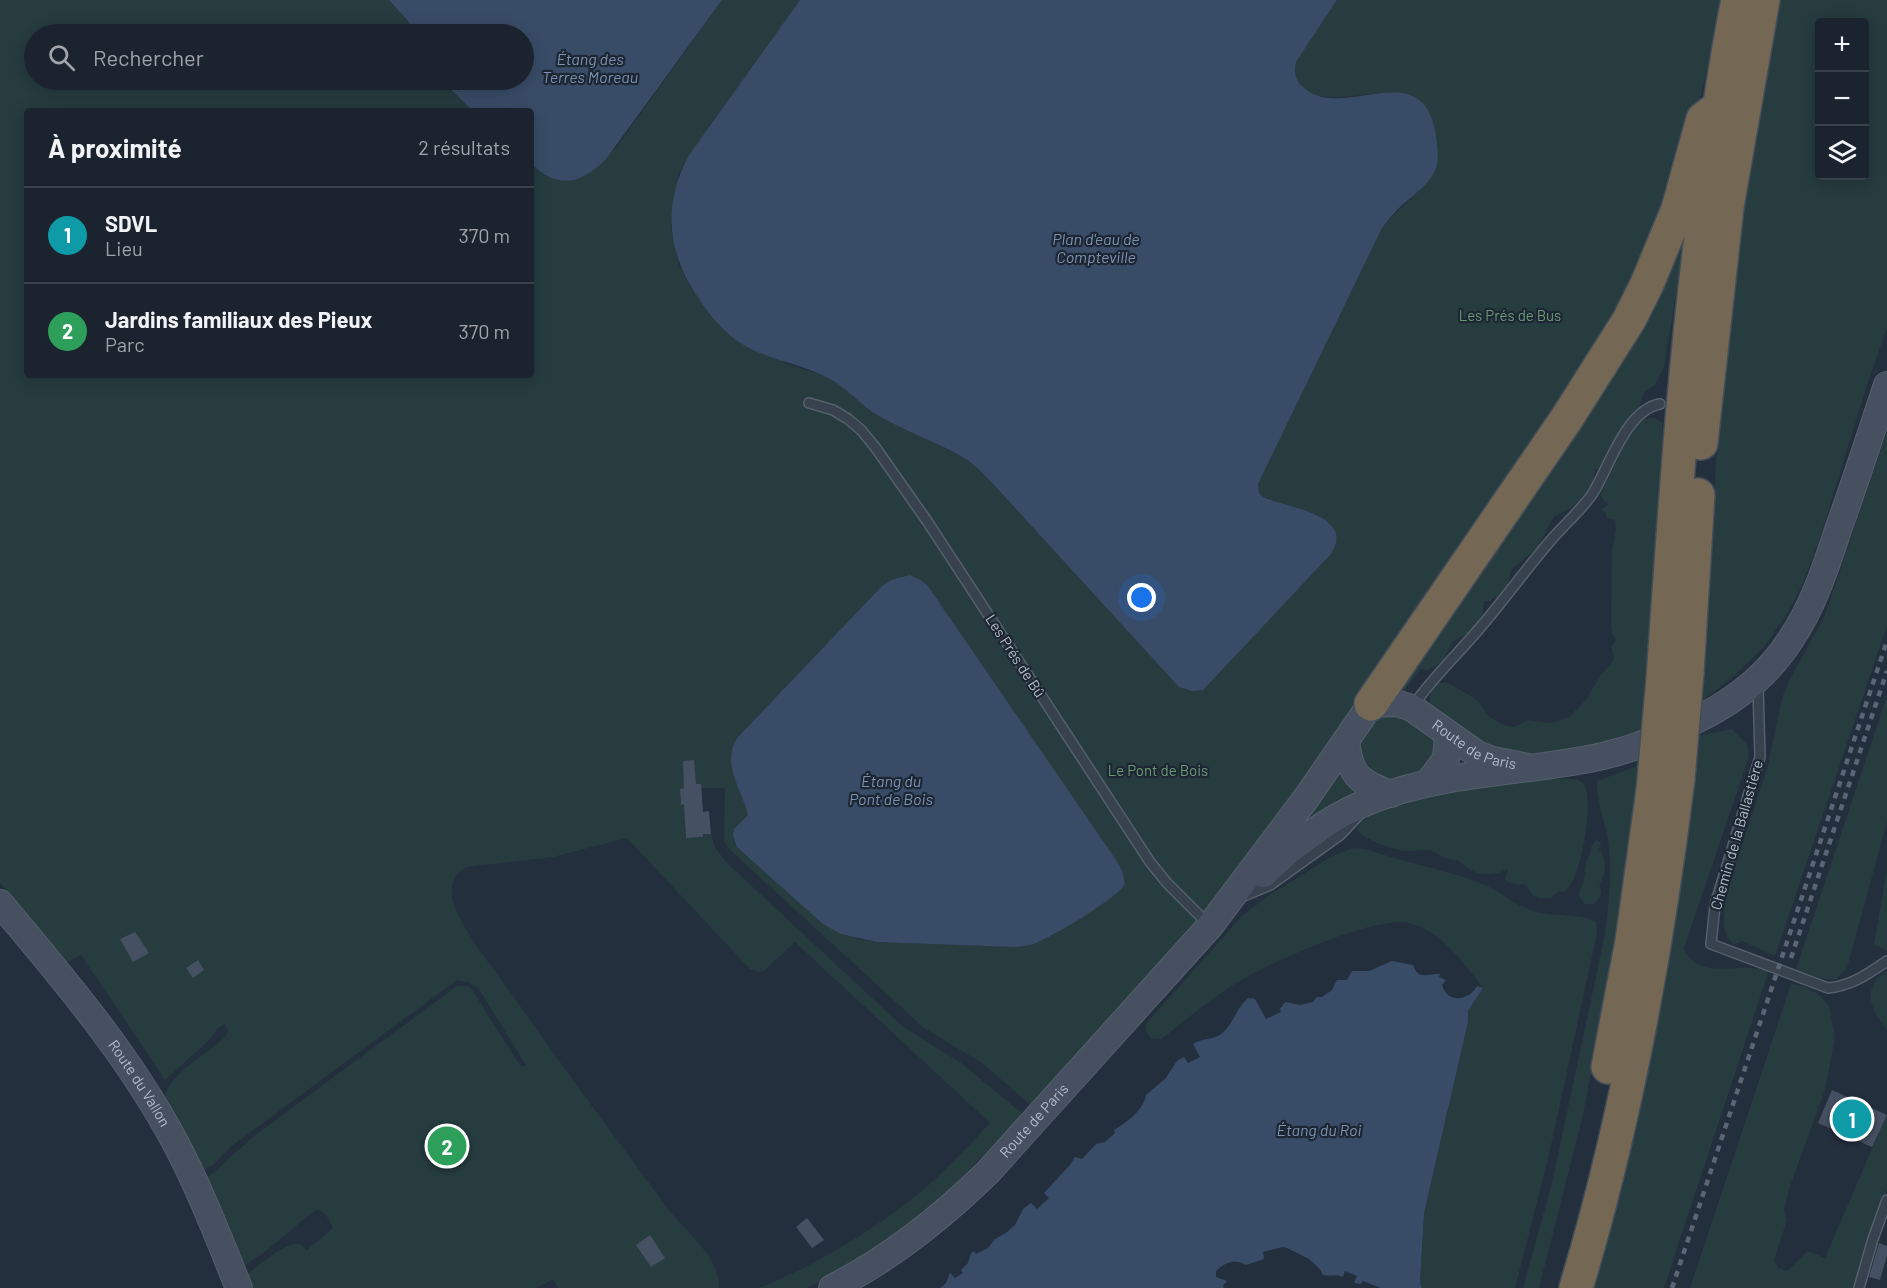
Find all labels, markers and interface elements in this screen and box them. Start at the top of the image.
map controls [1815,18,1869,180]
button: + [1815,18,1869,72]
search box [24,24,534,90]
icon: search [45,41,78,74]
text: Rechercher [93,44,204,70]
water label: Étang des Terres Moreau [542,49,638,86]
button: − [1815,72,1869,126]
button: layers [1815,126,1869,180]
text: À proximité [48,132,182,163]
text: 2 résultats [418,135,510,159]
text: SDVL [105,210,157,236]
text: 1 [64,223,71,247]
text: 370 m [458,223,510,247]
water label: Plan d'eau de Compteville [1052,229,1140,266]
text: Lieu [105,236,143,260]
text: Jardins familiaux des Pieux [105,306,372,332]
park label: Les Prés de Bus [1459,306,1561,324]
text: 2 [62,319,73,343]
text: 370 m [458,319,510,343]
text: Parc [105,332,145,356]
your location [1127,583,1156,612]
street label: Les Prés de Bû [982,611,1049,700]
street label: Route de Paris [1429,715,1518,772]
street label: Chemin de la Ballastière [1706,758,1766,912]
park label: Le Pont de Bois [1108,761,1208,779]
water label: Étang du Pont de Bois [849,771,934,808]
street label: Route du Vallon [105,1036,175,1129]
street label: Route de Paris [995,1079,1072,1161]
pin: 1 [1832,1096,1872,1142]
water label: Étang du Roi [1277,1120,1362,1139]
pin: 2 [428,1124,466,1168]

